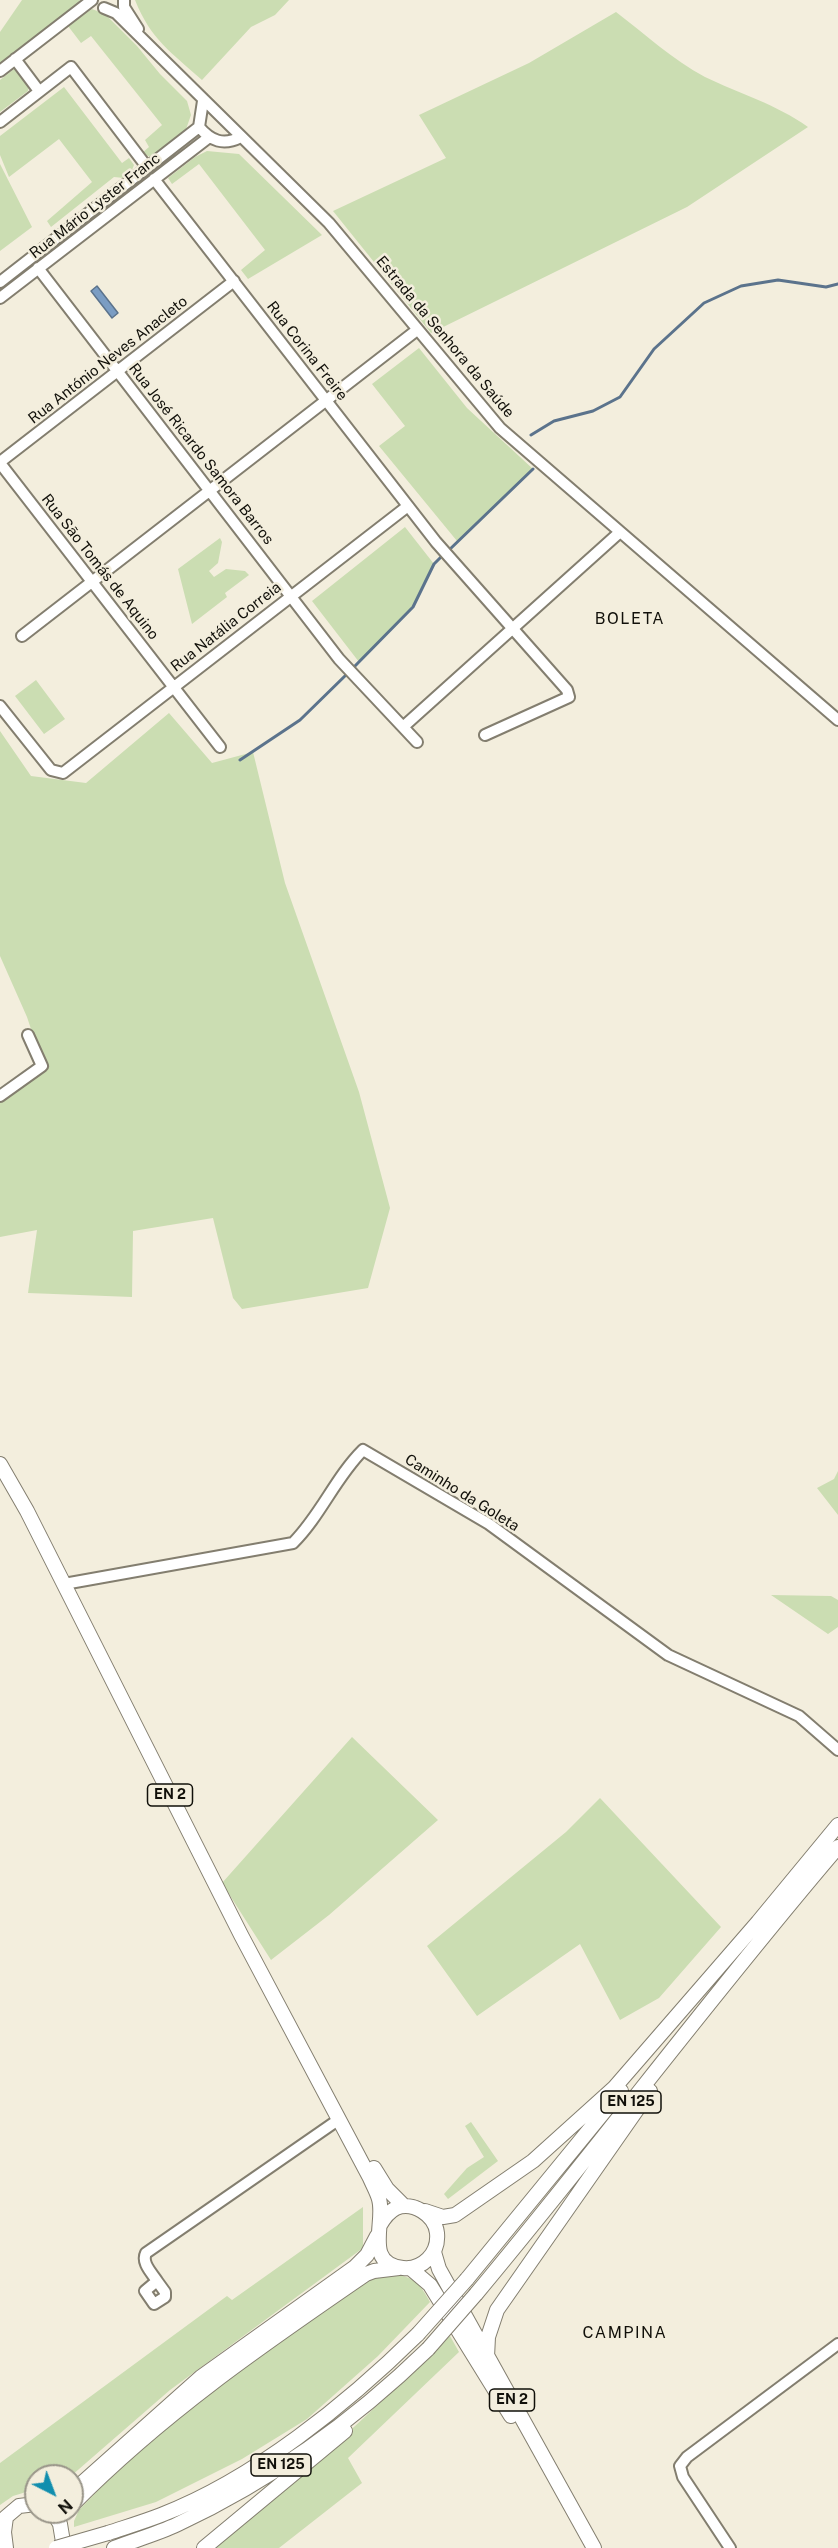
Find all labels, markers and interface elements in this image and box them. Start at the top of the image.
street label: Rua Mário Lyster Franc [26,149,164,263]
street label: Estrada da Senhora da Saúde [372,253,518,421]
street label: Rua António Neves Anacleto [25,292,191,428]
street label: Rua Corina Freire [263,298,351,404]
street label: Rua José Ricardo Samora Barros [125,360,277,548]
street label: Rua São Tomás de Aquino [37,491,163,643]
street label: Rua Natália Correia [167,578,285,676]
district label: BOLETA [595,609,665,629]
street label: Caminho da Goleta [401,1451,523,1535]
road number: EN 2 [148,1784,192,1806]
road number: EN 125 [601,2091,661,2113]
district label: CAMPINA [583,2323,667,2343]
road number: EN 2 [490,2389,534,2411]
road number: EN 125 [251,2454,311,2476]
north arrow [24,2464,84,2524]
text: N [54,2495,76,2518]

